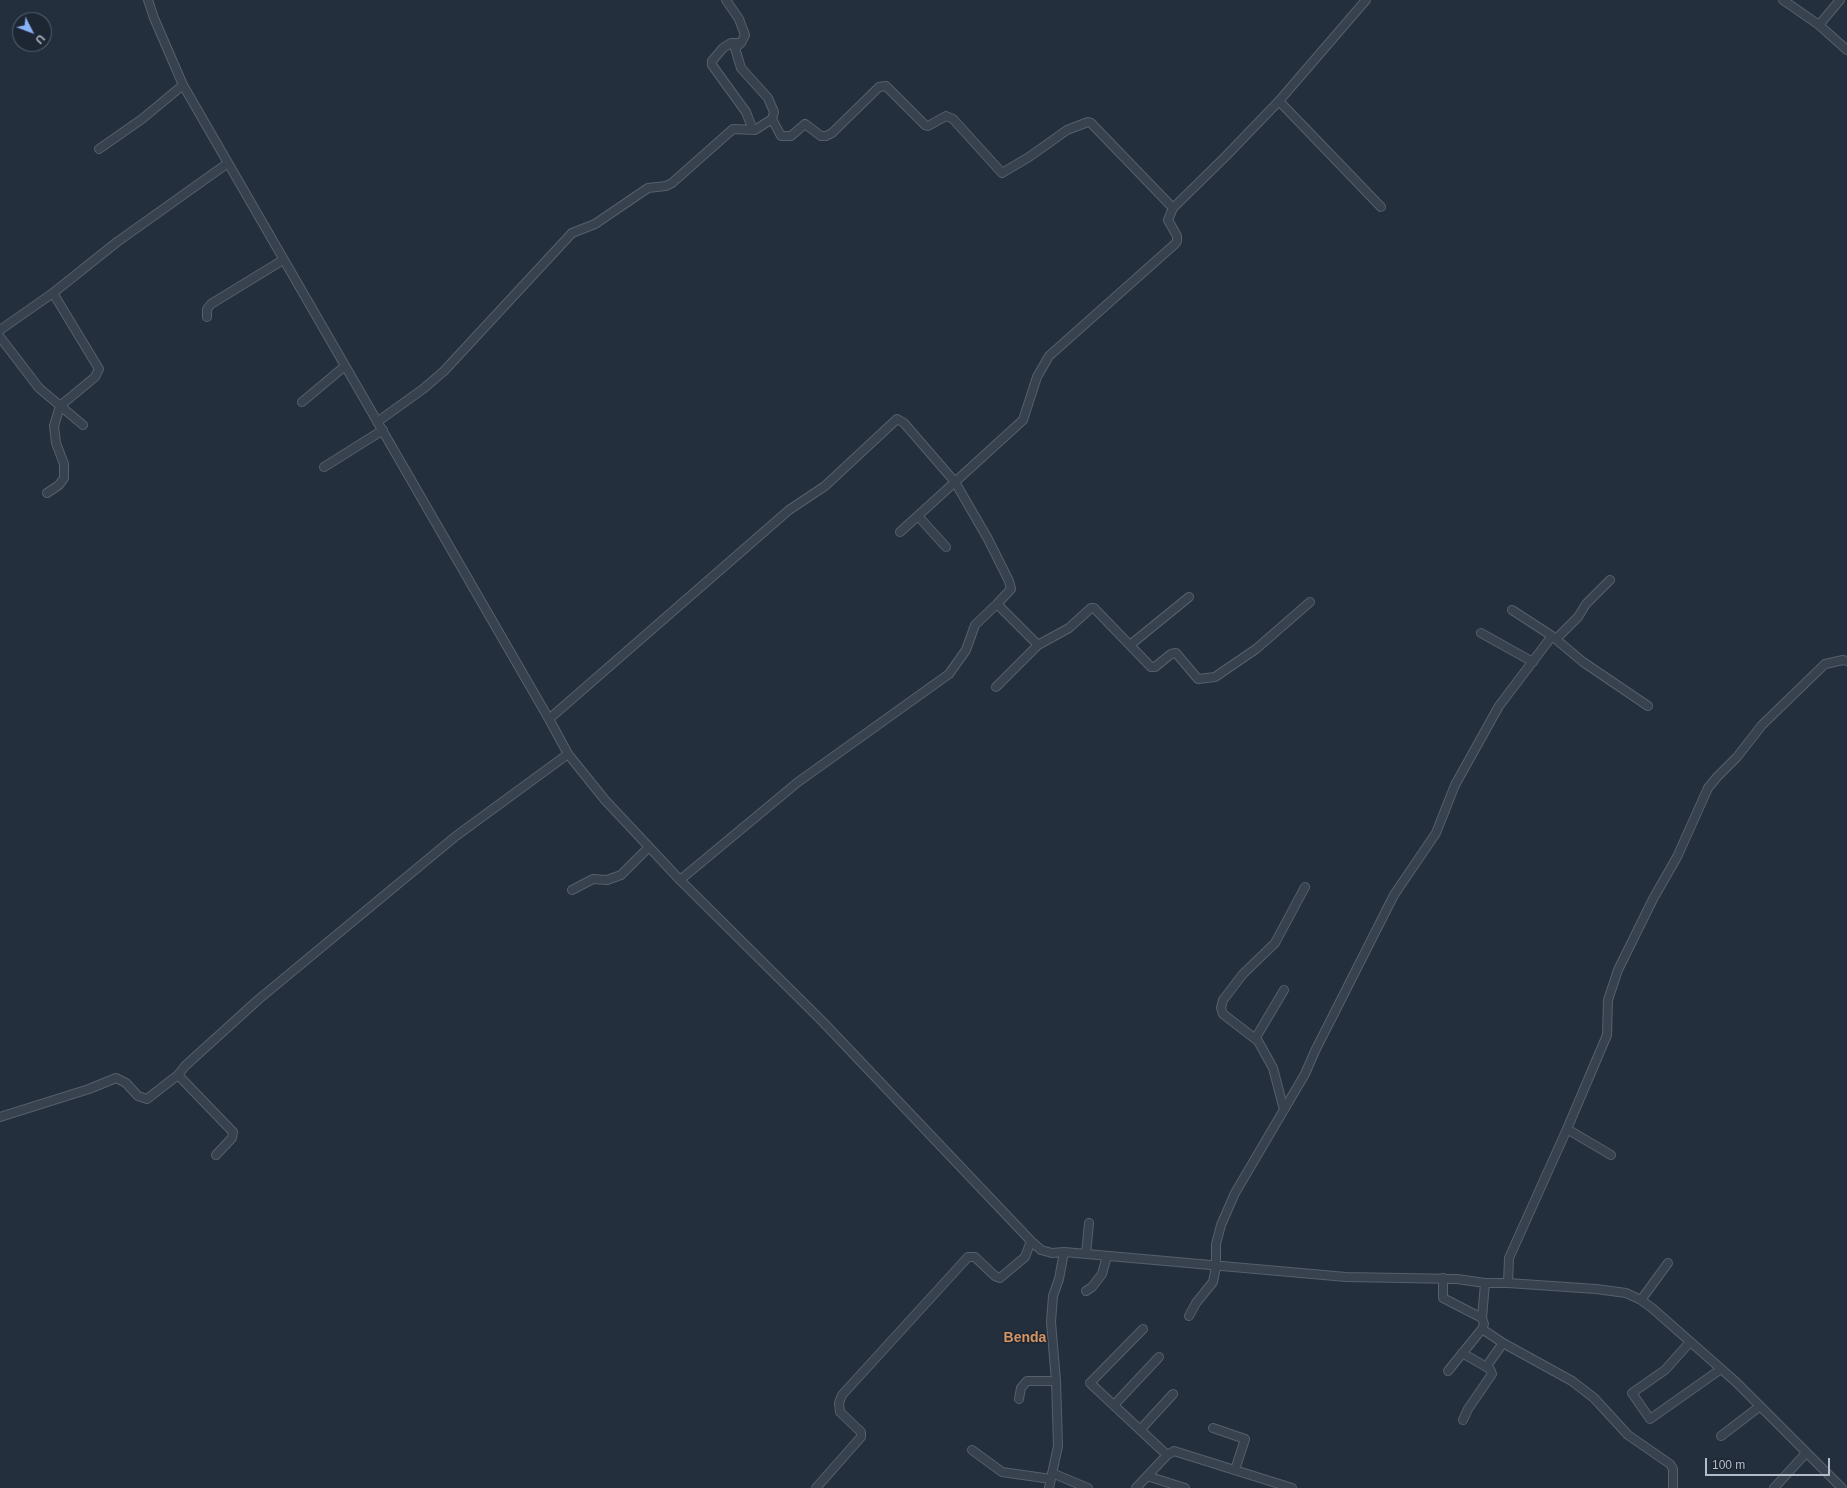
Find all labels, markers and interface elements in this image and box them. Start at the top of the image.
north arrow [12,12,52,52]
text: U [33,32,47,46]
district label: Benda [1004,1330,1046,1346]
scale bar [1707,1450,1832,1476]
text: 100 m [1712,1458,1745,1472]

